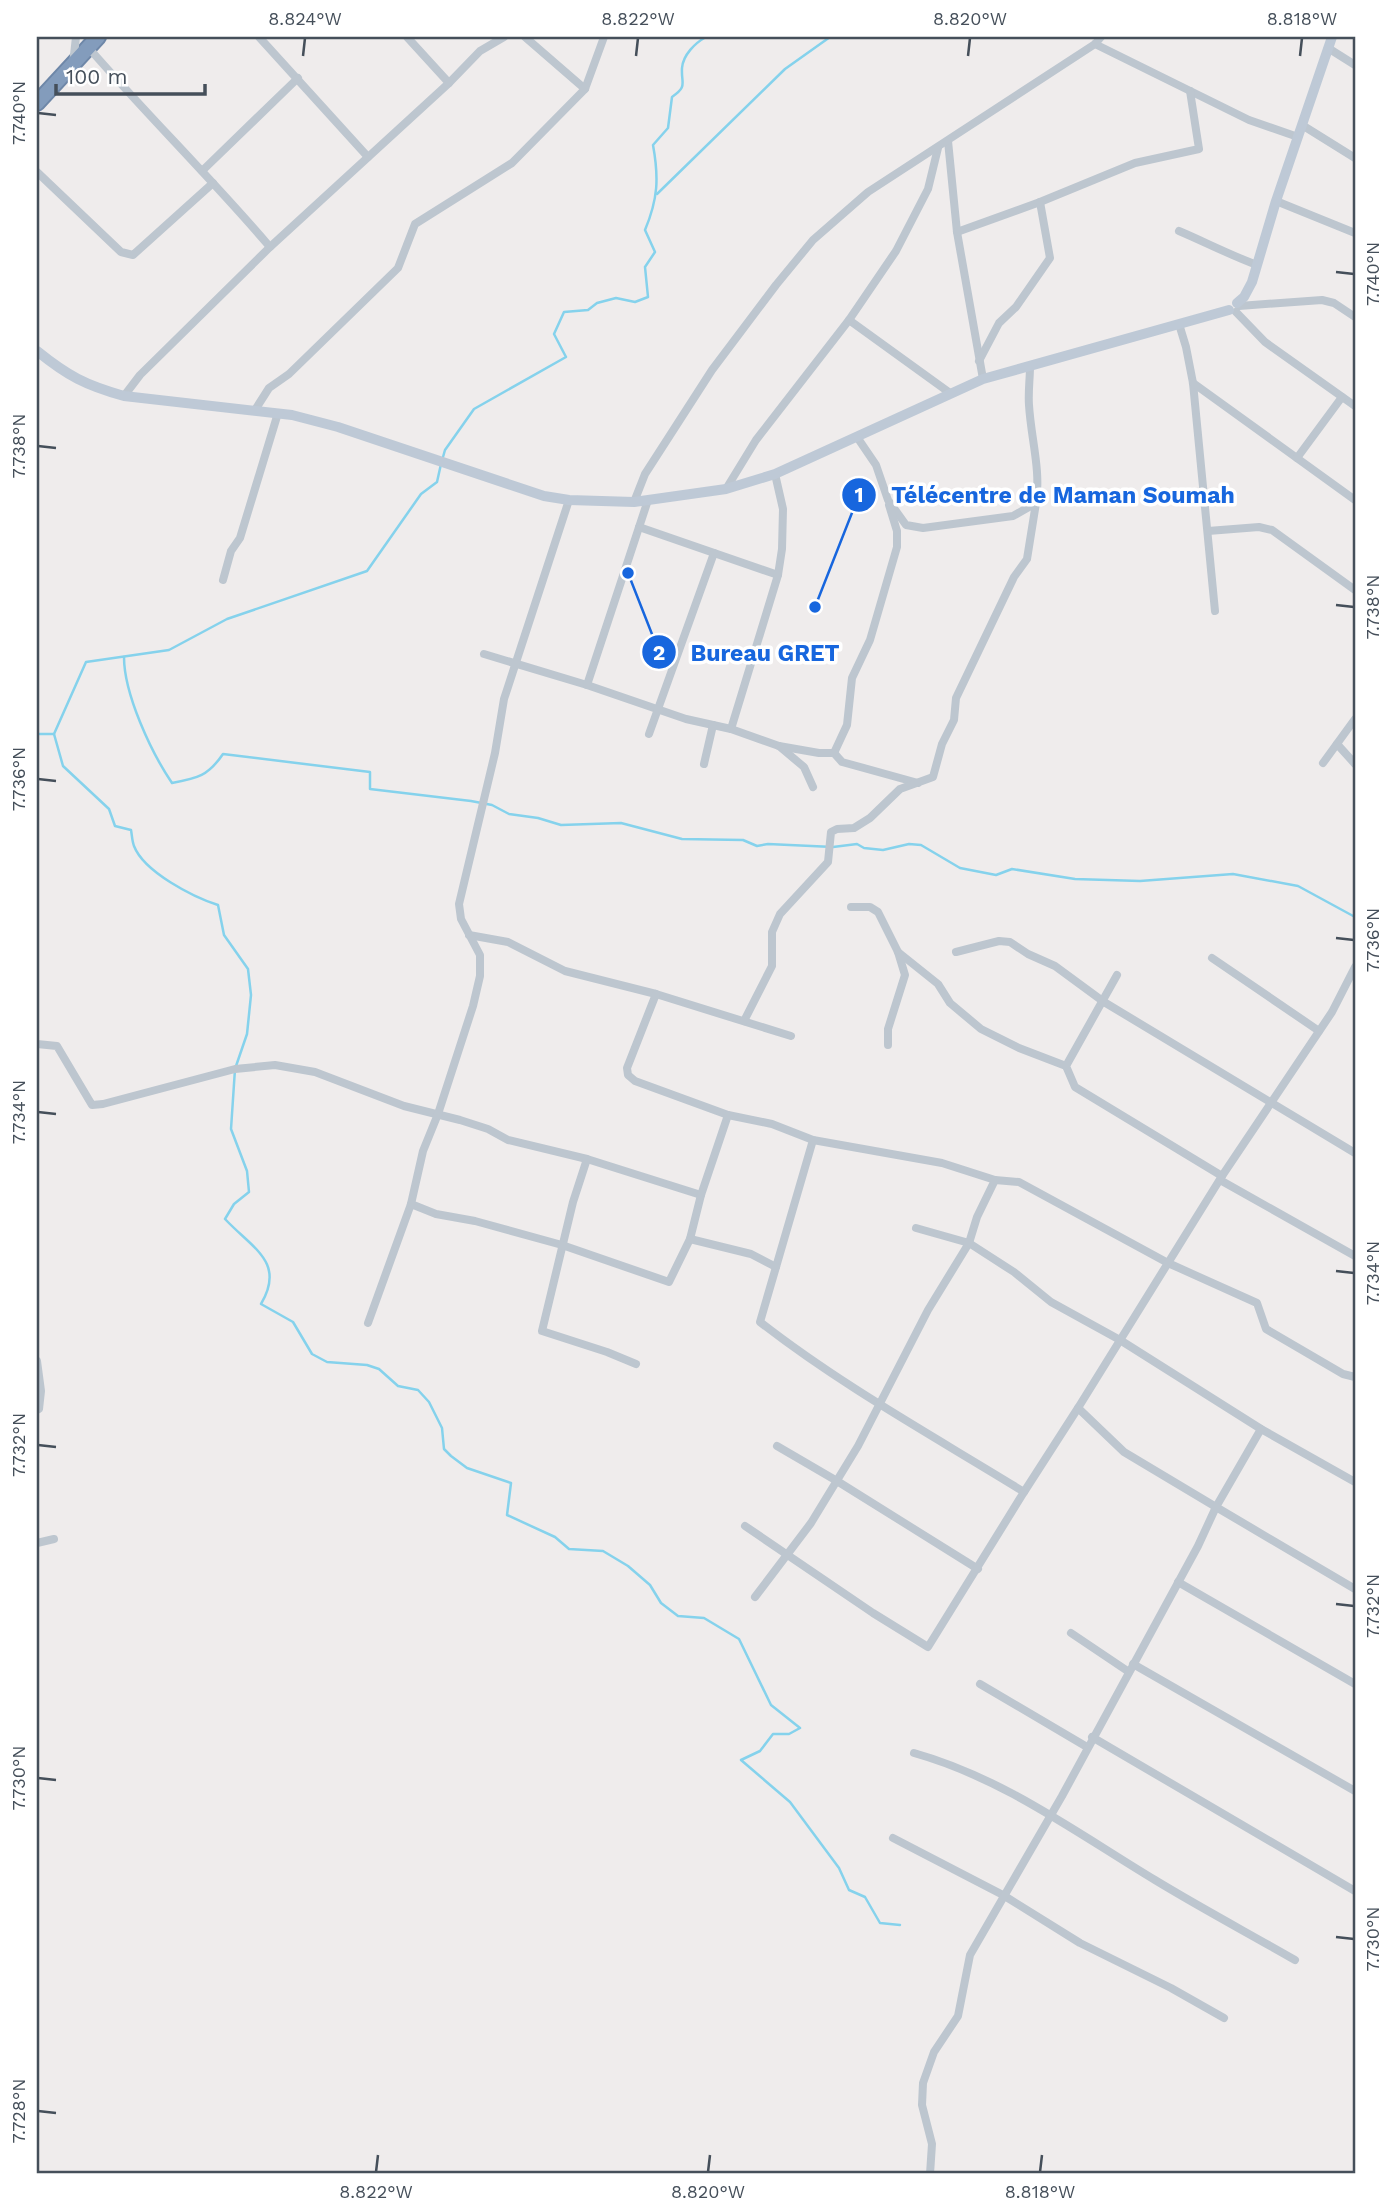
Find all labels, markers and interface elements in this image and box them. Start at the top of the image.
text: 8.824°W [268,8,342,29]
text: 8.822°W [601,8,675,29]
text: 8.820°W [933,8,1007,29]
text: 8.818°W [1267,8,1337,29]
scale bar [56,52,205,96]
text: 100 m [66,64,128,89]
text: 7.740°N [8,81,29,145]
text: 7.740°N [1362,242,1383,306]
text: 7.738°N [8,414,29,478]
callout: Télécentre de Maman Soumah [842,473,1248,517]
text: 1 [854,482,864,507]
text: Télécentre de Maman Soumah [891,482,1235,509]
text: 7.738°N [1362,575,1383,639]
callout: Bureau GRET [642,630,854,674]
text: 2 [653,640,665,665]
text: Bureau GRET [690,640,840,667]
text: 7.736°N [8,747,29,811]
text: 7.736°N [1362,908,1383,972]
text: 7.734°N [8,1080,29,1144]
text: 7.734°N [1362,1241,1383,1305]
text: 7.732°N [8,1413,29,1477]
text: 7.732°N [1362,1574,1383,1638]
text: 7.730°N [8,1746,29,1810]
text: 7.730°N [1362,1907,1383,1971]
text: 7.728°N [8,2079,29,2143]
text: 8.822°W [339,2181,413,2202]
text: 8.820°W [671,2181,745,2202]
text: 8.818°W [1005,2181,1075,2202]

